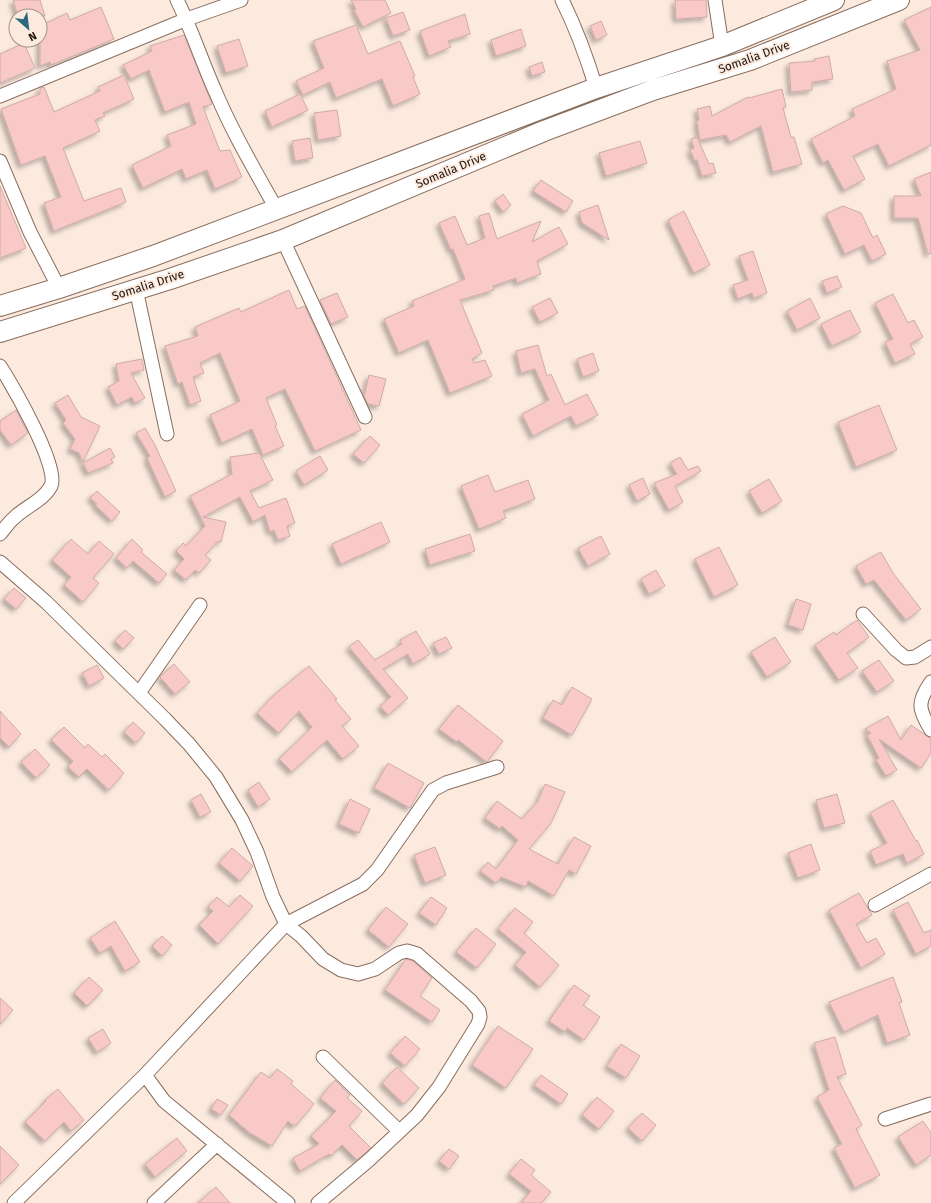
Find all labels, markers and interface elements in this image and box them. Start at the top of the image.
north arrow [8,8,48,48]
text: N [26,29,39,44]
street label: Somalia Drive [716,38,792,76]
street label: Somalia Drive [414,149,488,191]
street label: Somalia Drive [110,267,186,303]

